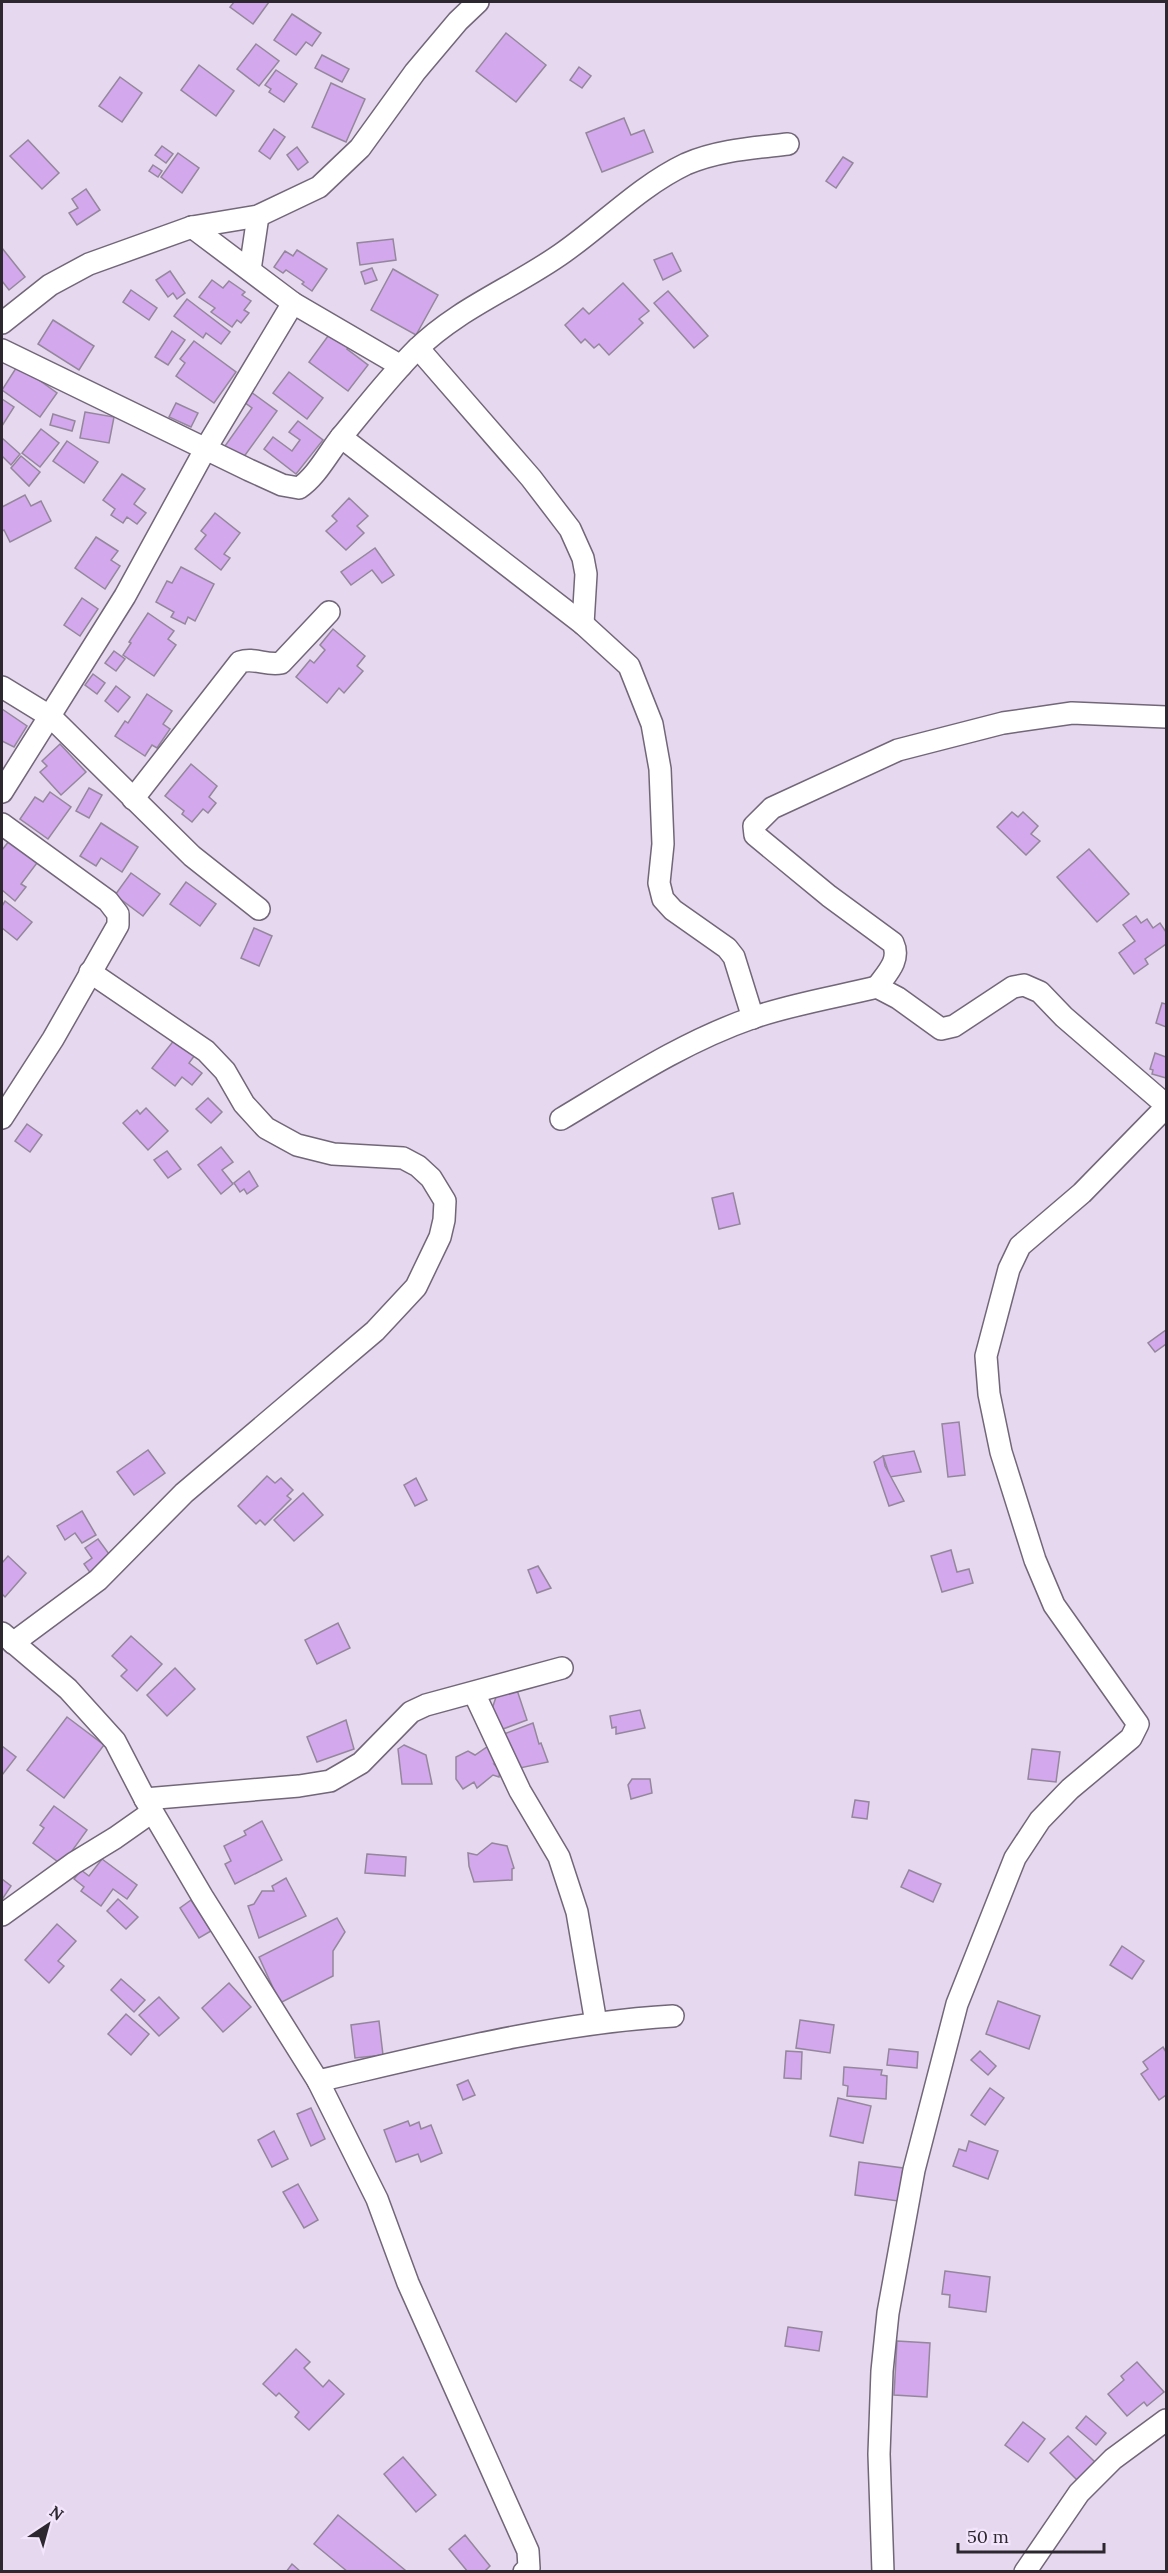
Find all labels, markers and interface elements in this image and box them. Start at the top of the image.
north arrow [18,2495,78,2555]
text: N [46,2501,68,2525]
scale bar [958,2516,1104,2554]
text: 50 m [967,2525,1009,2548]

